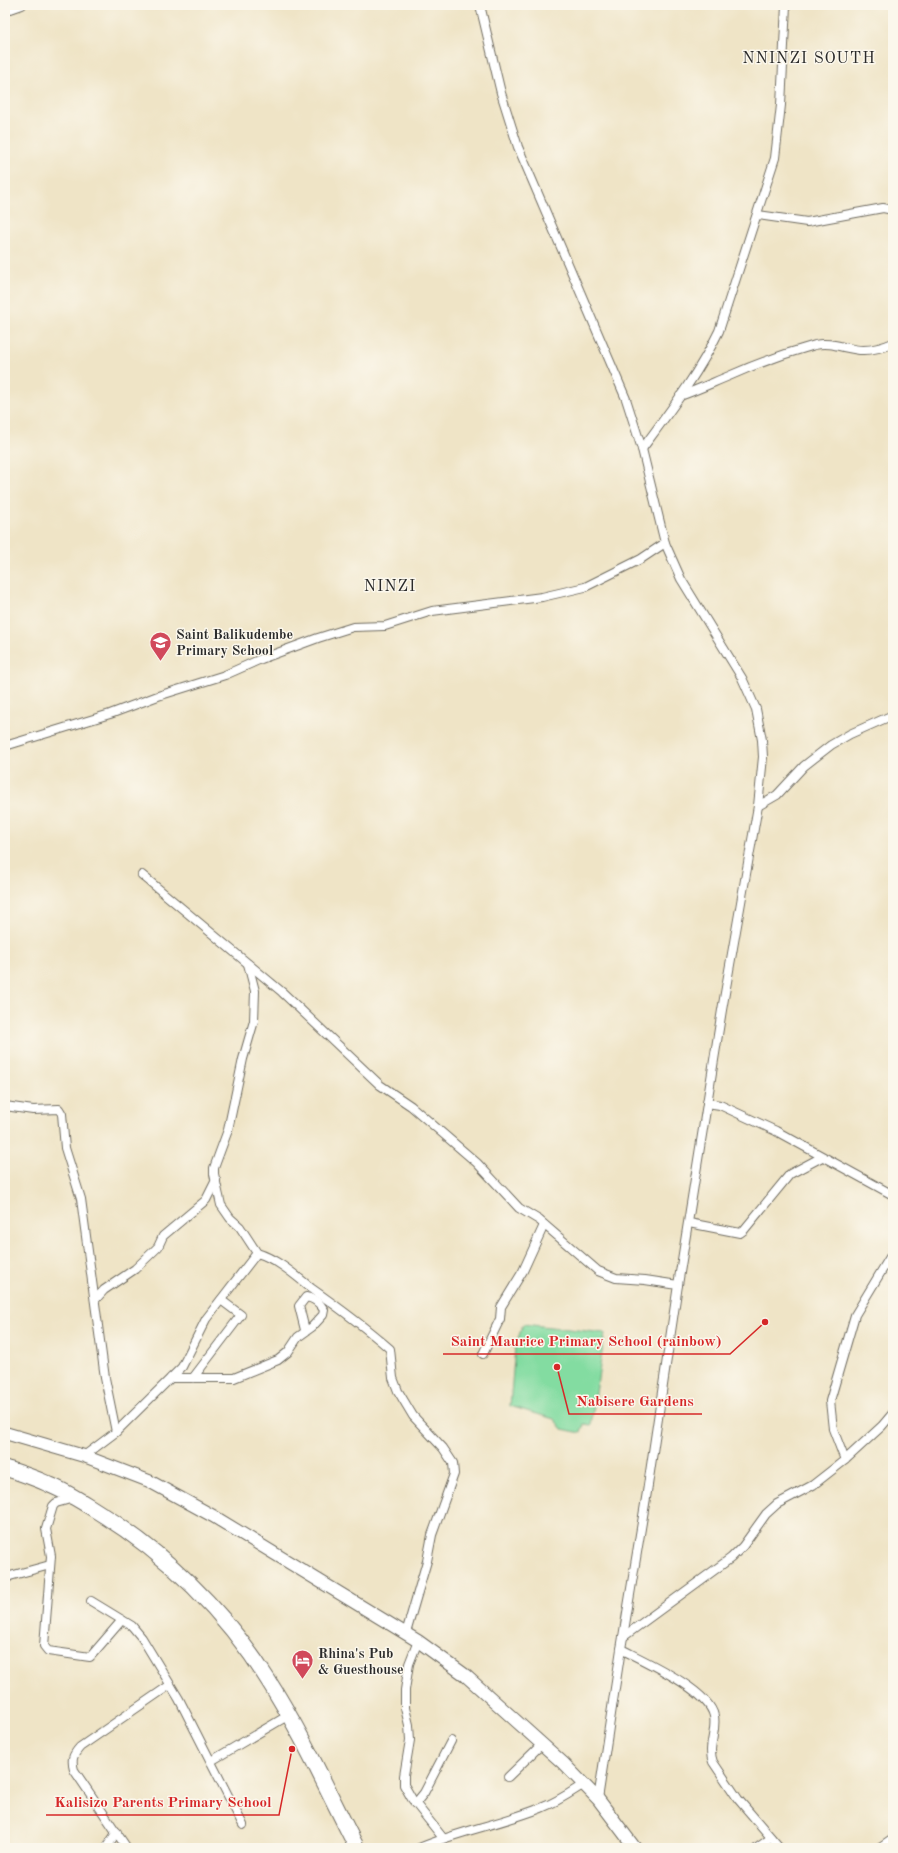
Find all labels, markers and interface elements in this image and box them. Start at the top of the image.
district label: NNINZI SOUTH [742,51,876,67]
district label: NINZI [364,579,416,595]
place label: Saint Balikudembe Primary School [176,628,293,658]
school or university icon: Saint Balikudembe Primary School [148,629,174,662]
callout: Saint Maurice Primary School (rainbow) [443,1327,730,1354]
text: Saint Maurice Primary School (rainbow) [450,1335,722,1350]
callout: Nabisere Gardens [569,1387,702,1414]
text: Nabisere Gardens [576,1395,694,1410]
place label: Rhina's Pub & Guesthouse [318,1647,404,1677]
hotel icon: Rhina's Pub & Guesthouse [289,1648,315,1681]
callout: Kalisizo Parents Primary School [46,1788,279,1815]
text: Kalisizo Parents Primary School [54,1796,272,1811]

